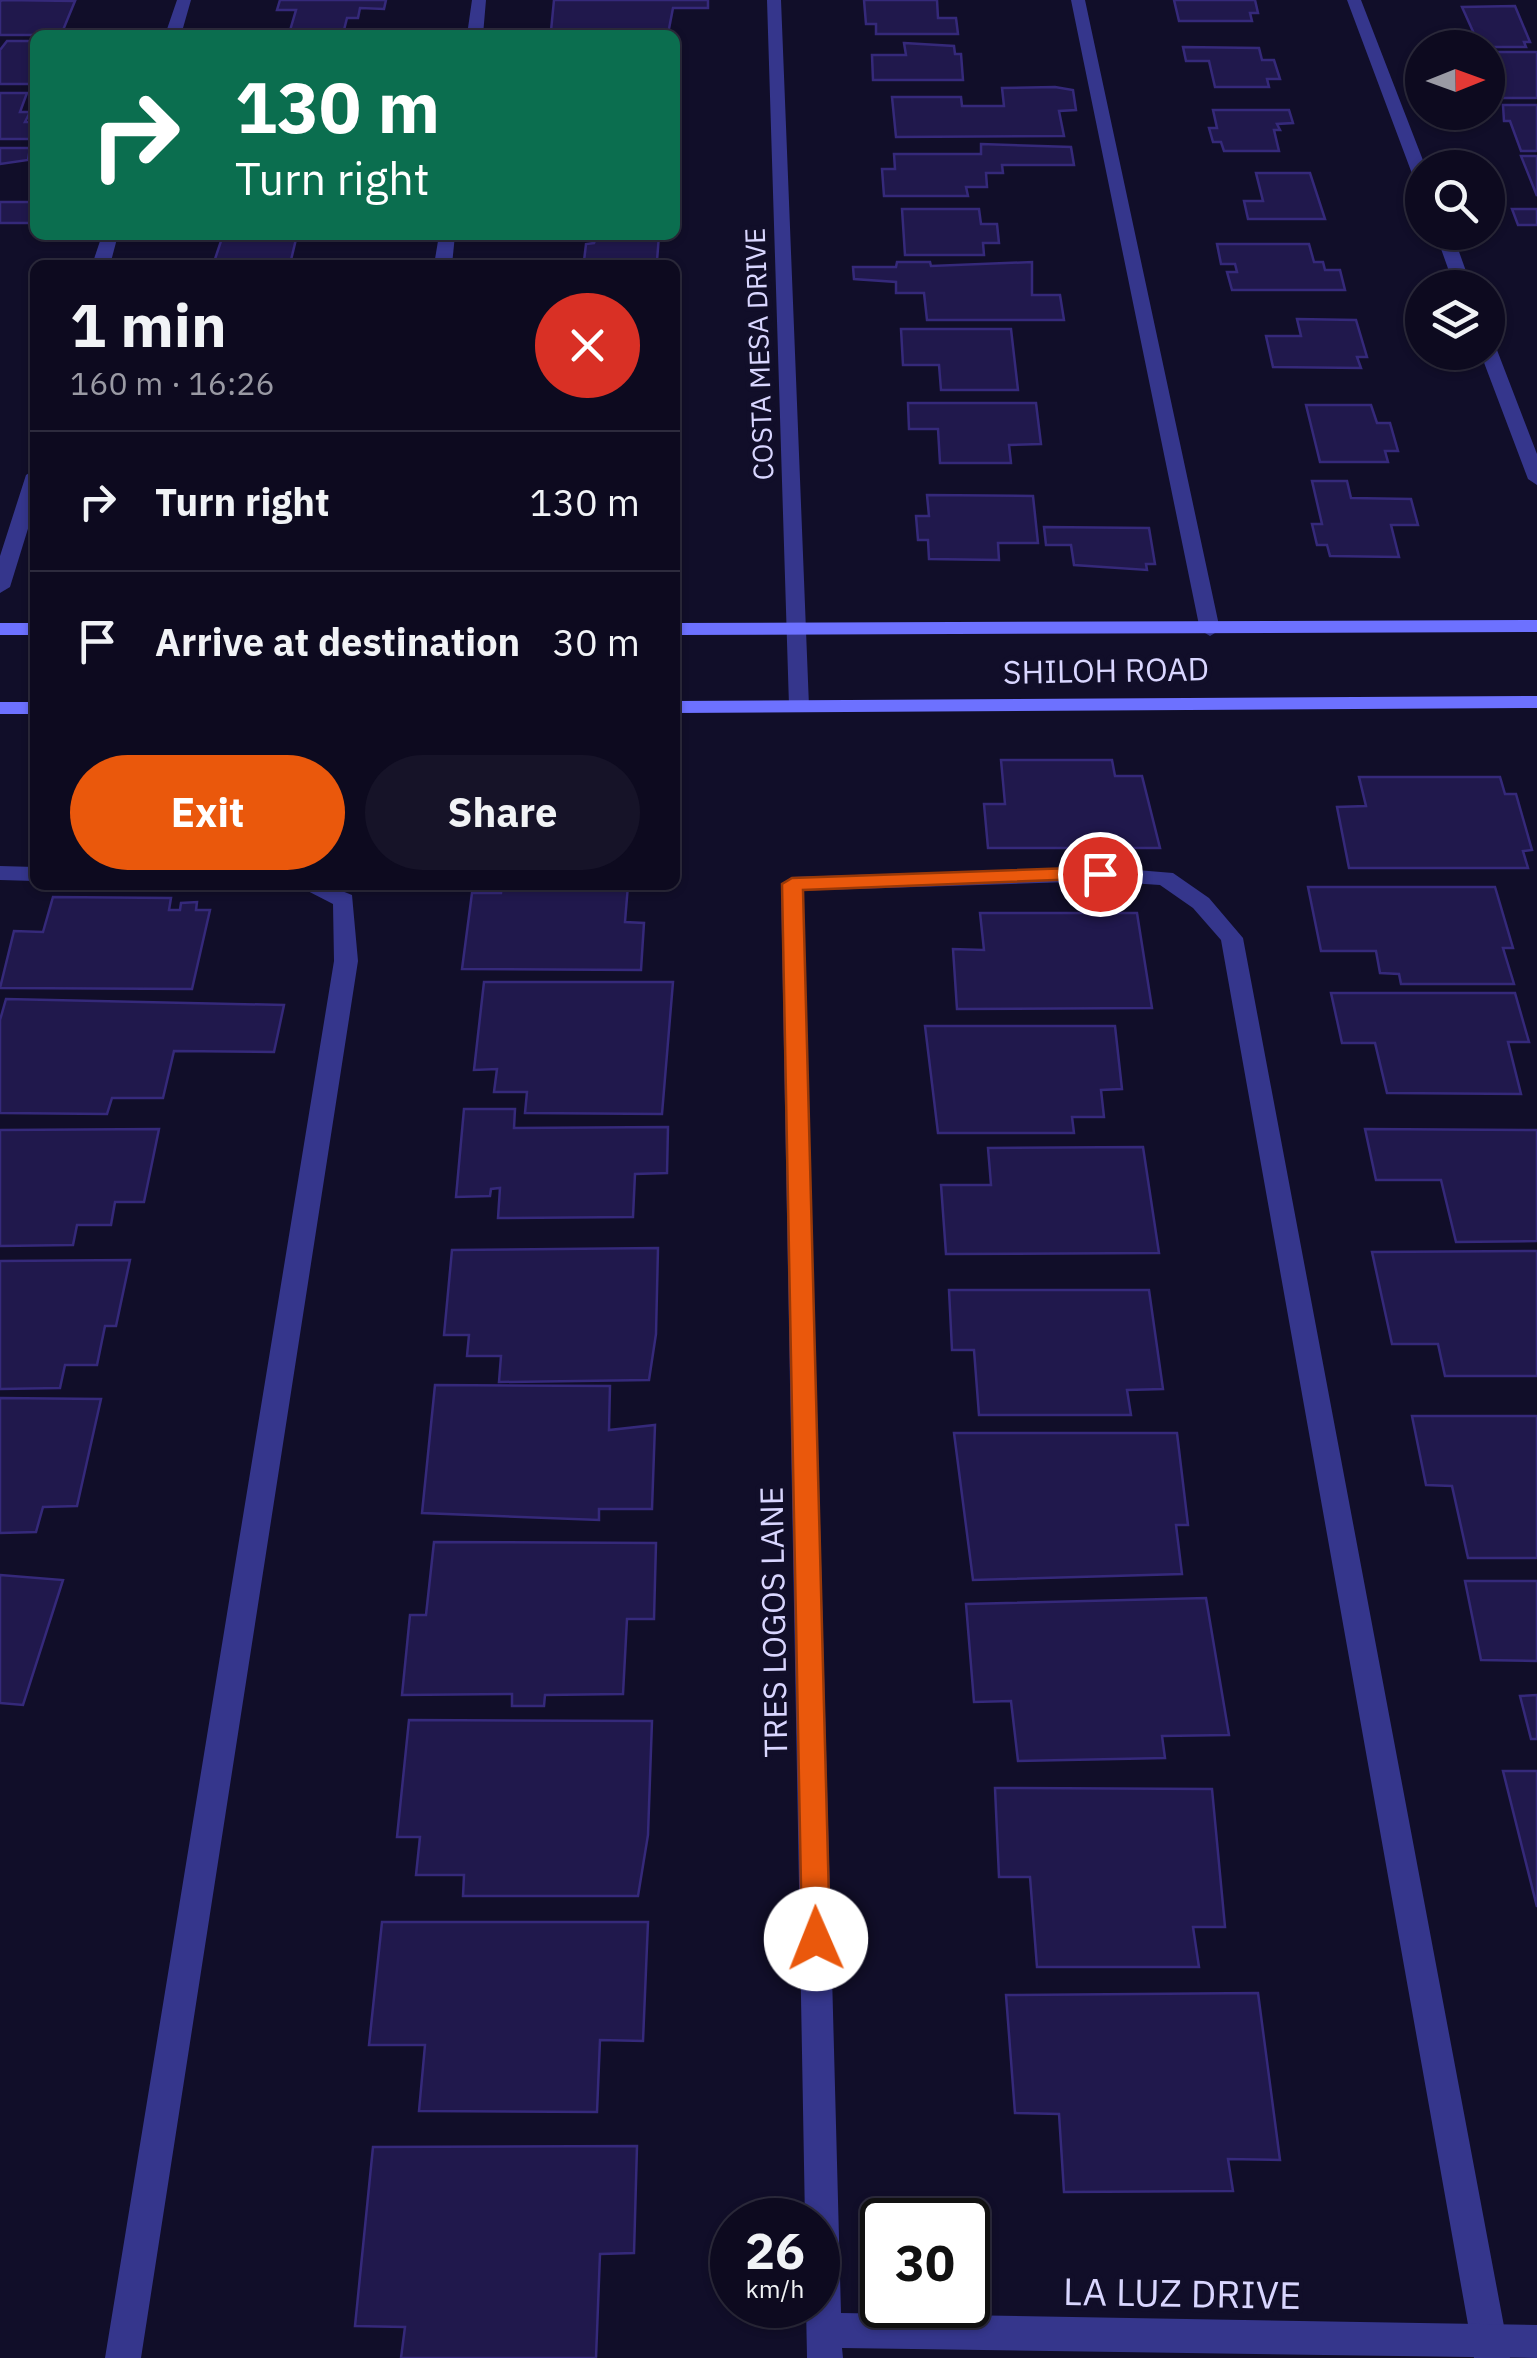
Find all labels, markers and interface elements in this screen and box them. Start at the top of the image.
north arrow [1405,30,1505,130]
map controls [1405,30,1505,370]
text: 130 m [235,61,440,152]
icon: right [70,70,200,200]
text: Turn right [235,149,430,207]
button: search [1405,150,1505,250]
street label: COSTA MESA DRIVE [736,227,781,481]
button: layers [1405,270,1505,370]
text: 1 min [70,285,227,364]
button: close [535,293,640,398]
text: 160 m · 16:26 [70,362,275,404]
icon: right [70,474,125,529]
text: Turn right [155,477,330,526]
text: 130 m [529,477,640,526]
icon: arrive [70,614,125,669]
text: Arrive at destination [155,617,520,666]
text: 30 m [552,617,640,666]
street label: SHILOH ROAD [1003,647,1209,693]
button: Exit [70,755,345,870]
button: Share [365,755,640,870]
pin [1058,832,1143,917]
icon: arrive [1073,847,1128,902]
street label: TRES LOGOS LANE [750,1486,796,1758]
position arrow [764,1887,868,1991]
speed limit sign: 30 [860,2198,990,2328]
text: 26 [745,2218,805,2283]
street label: LA LUZ DRIVE [1063,2266,1302,2319]
text: km/h [746,2272,804,2305]

